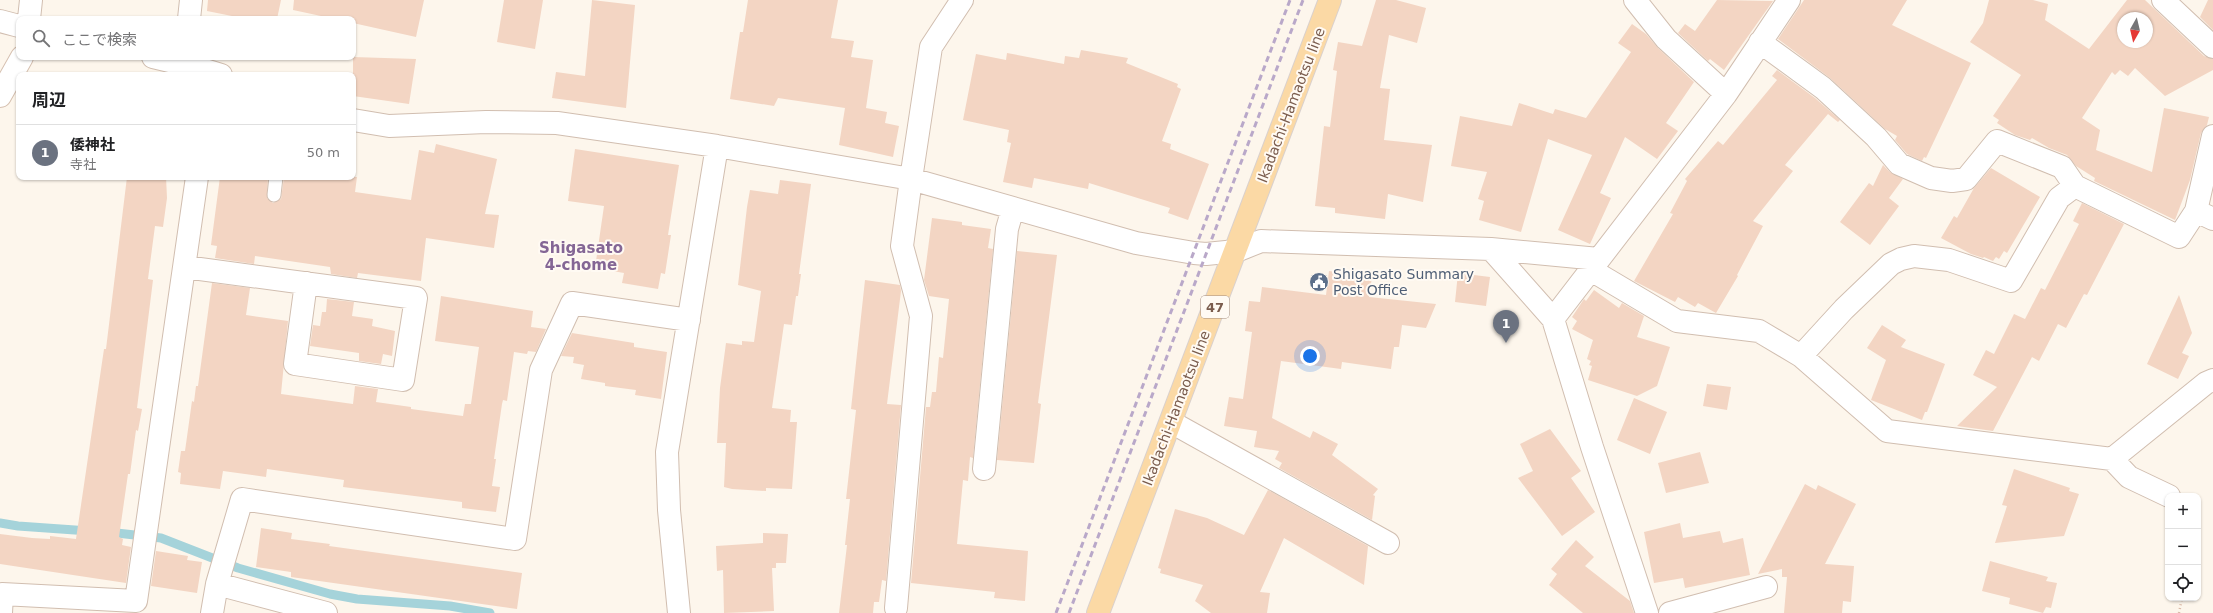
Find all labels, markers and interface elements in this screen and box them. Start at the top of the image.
north arrow [2117,12,2153,48]
search box [16,16,356,60]
street label: Ikadachi-Hamaotsu line [1254,25,1328,185]
icon: search [30,27,52,49]
text: ここで検索 [62,31,137,49]
text: 周辺 [32,90,66,110]
text: 倭神社 [70,136,115,154]
text: 1 [40,145,50,160]
text: 50 m [307,145,340,160]
text: 寺社 [70,157,96,172]
district label: Shigasato 4-chome [539,239,623,274]
place label: Shigasato Summary Post Office [1333,266,1474,298]
public building icon: Shigasato Summary Post Office [1308,271,1330,293]
road number: 47 [1201,296,1229,318]
pin: 1 [1493,310,1519,343]
street label: Ikadachi-Hamaotsu line [1139,328,1213,488]
your location [1300,346,1320,366]
map controls [2165,493,2201,601]
button: + [2165,493,2201,529]
button: − [2165,529,2201,565]
button: locate [2165,565,2201,601]

